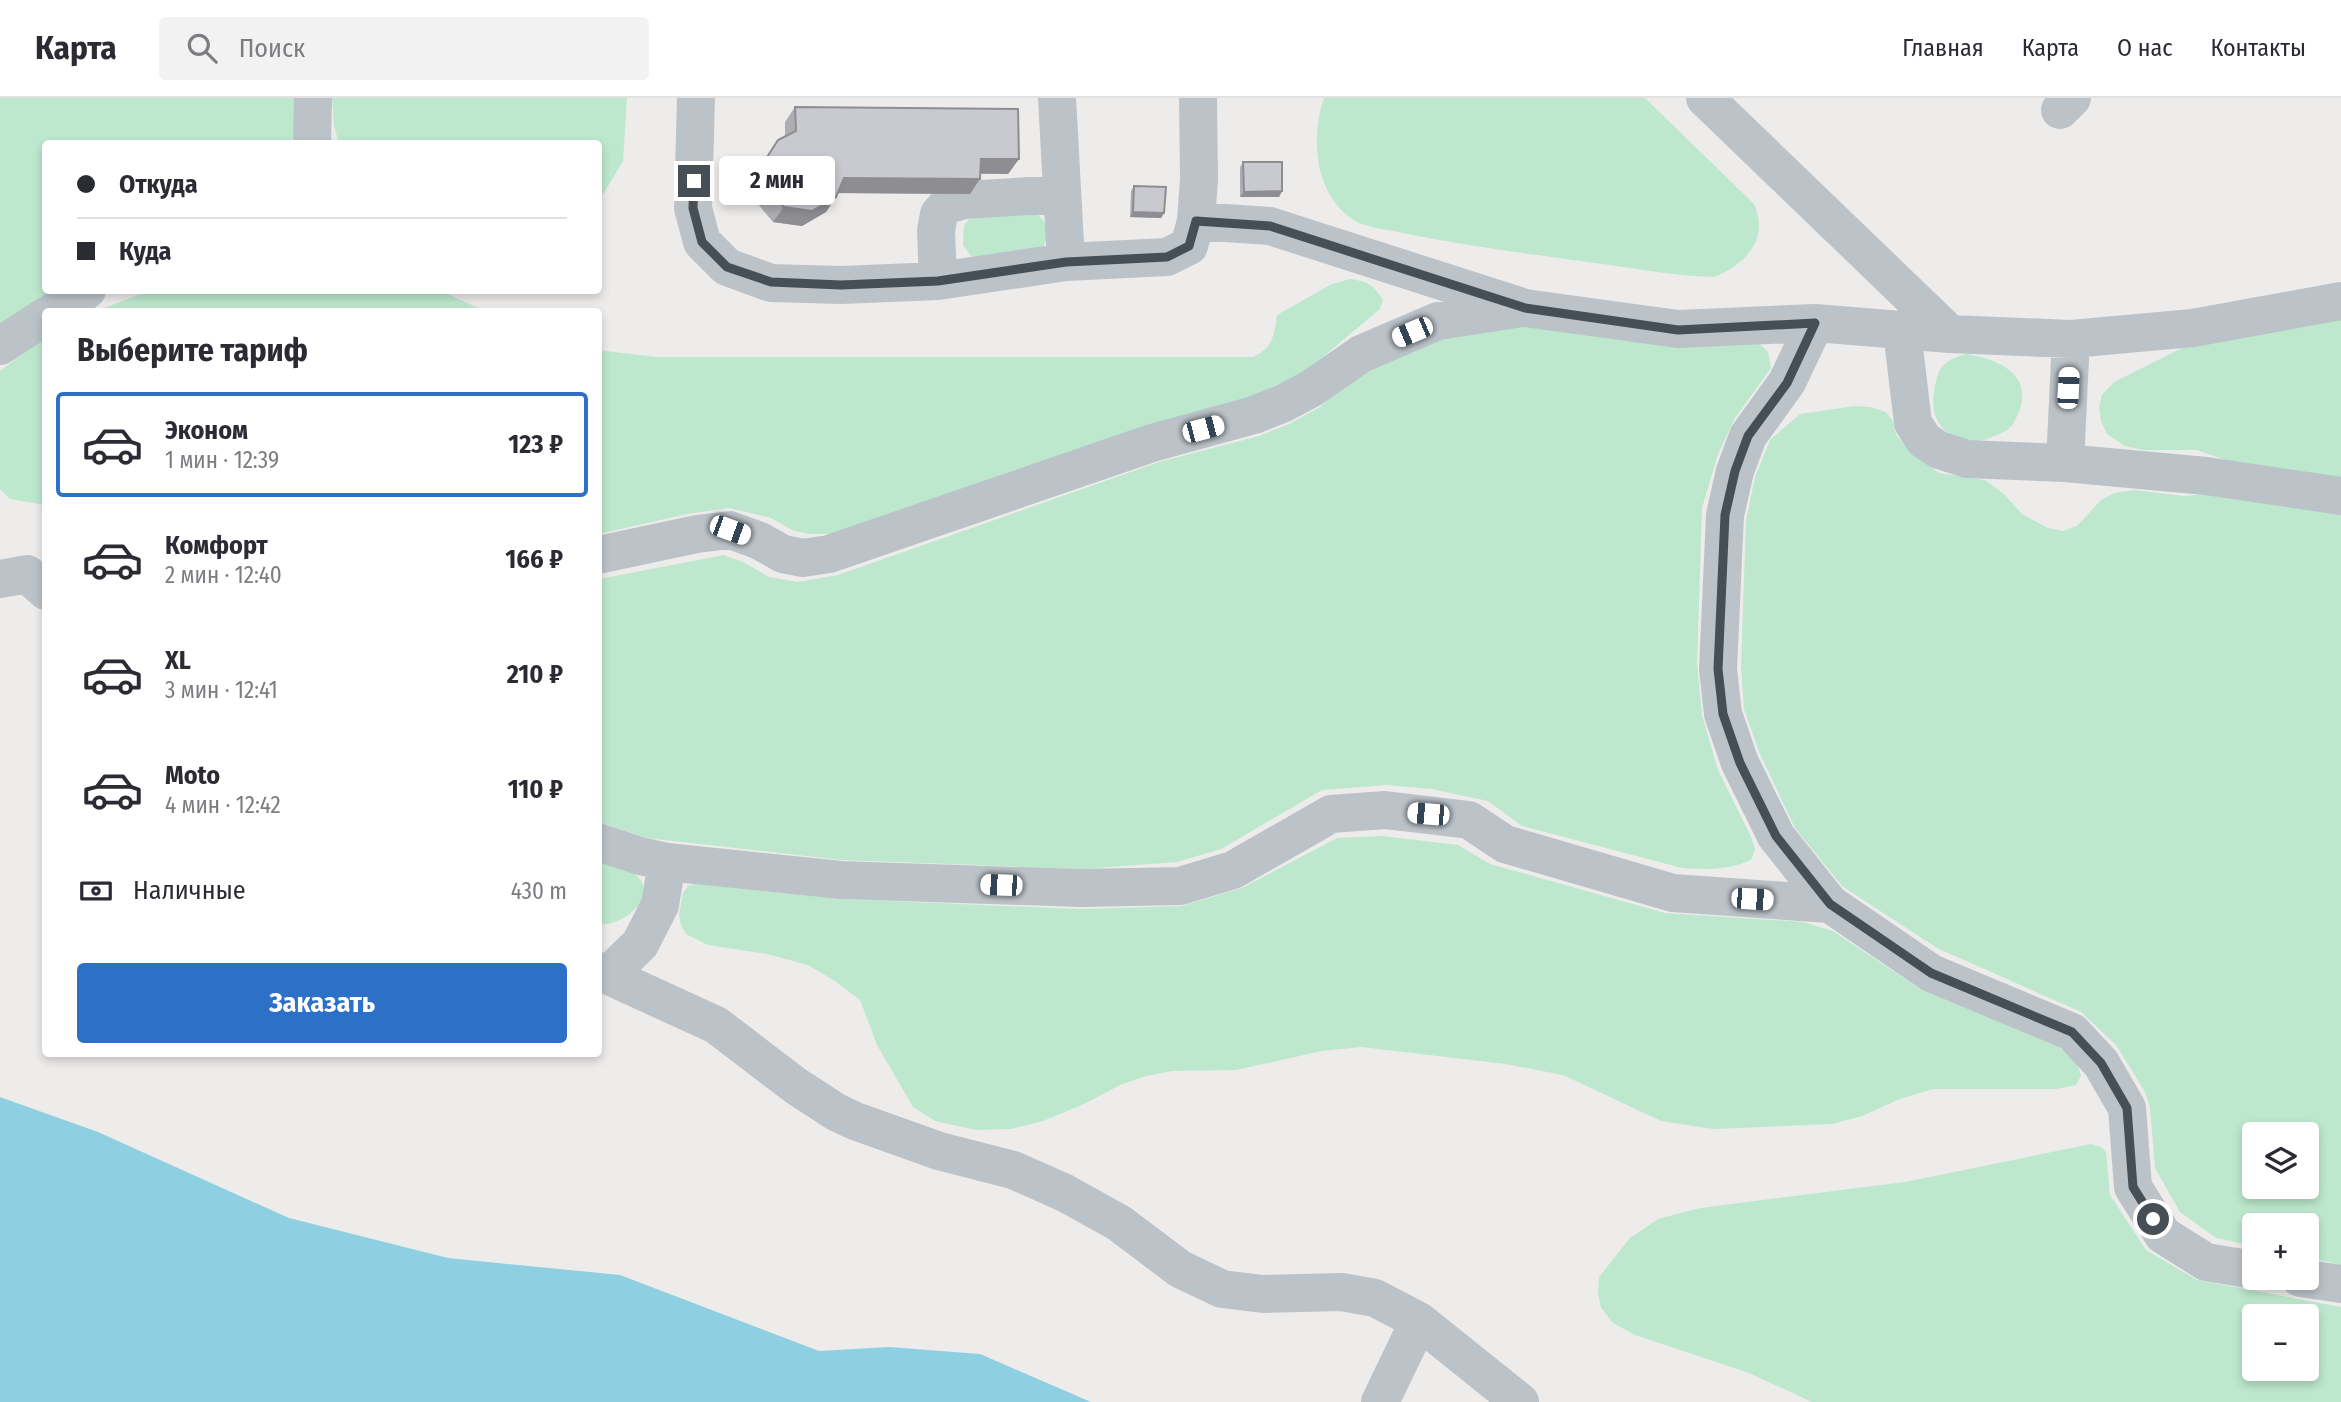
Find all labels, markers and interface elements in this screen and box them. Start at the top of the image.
search box [159,17,649,80]
text: Карта [35,28,117,68]
icon: search [183,29,221,67]
text: Поиск [239,33,305,64]
text: Главная [1902,34,1984,62]
text: Карта [2022,34,2079,62]
text: О нас [2117,34,2172,62]
text: Контакты [2210,34,2306,62]
callout: 2 мин [718,156,834,206]
route end [678,165,710,197]
text: 2 мин [750,166,804,194]
text: Откуда [119,169,198,200]
text: Куда [119,236,172,267]
car [1389,314,1436,350]
text: Выберите тариф [77,331,308,369]
car [2057,366,2080,410]
icon: car [81,413,144,476]
car [1180,413,1227,445]
text: Эконом [165,415,248,446]
text: 123 ₽ [508,429,563,460]
text: 1 мин · 12:39 [165,446,279,474]
car [707,513,754,547]
icon: car [81,528,144,591]
text: Комфорт [165,530,268,561]
text: 166 ₽ [505,544,563,575]
text: 2 мин · 12:40 [165,561,282,589]
icon: car [81,643,144,706]
text: XL [165,645,191,676]
text: 210 ₽ [507,659,563,690]
text: 3 мин · 12:41 [165,676,278,704]
icon: car [81,758,144,821]
text: Moto [165,760,220,791]
text: 110 ₽ [508,774,563,805]
text: 4 мин · 12:42 [165,791,281,819]
car [1407,802,1450,826]
icon: cash [77,872,115,910]
car [980,874,1023,896]
text: Наличные [133,875,246,906]
text: 430 m [511,877,567,905]
car [1731,887,1774,911]
button: Заказать [77,963,567,1043]
map controls [2242,1122,2319,1381]
button: layers [2242,1122,2319,1199]
route start [2137,1203,2169,1235]
button: + [2242,1213,2319,1290]
button: − [2242,1304,2319,1381]

